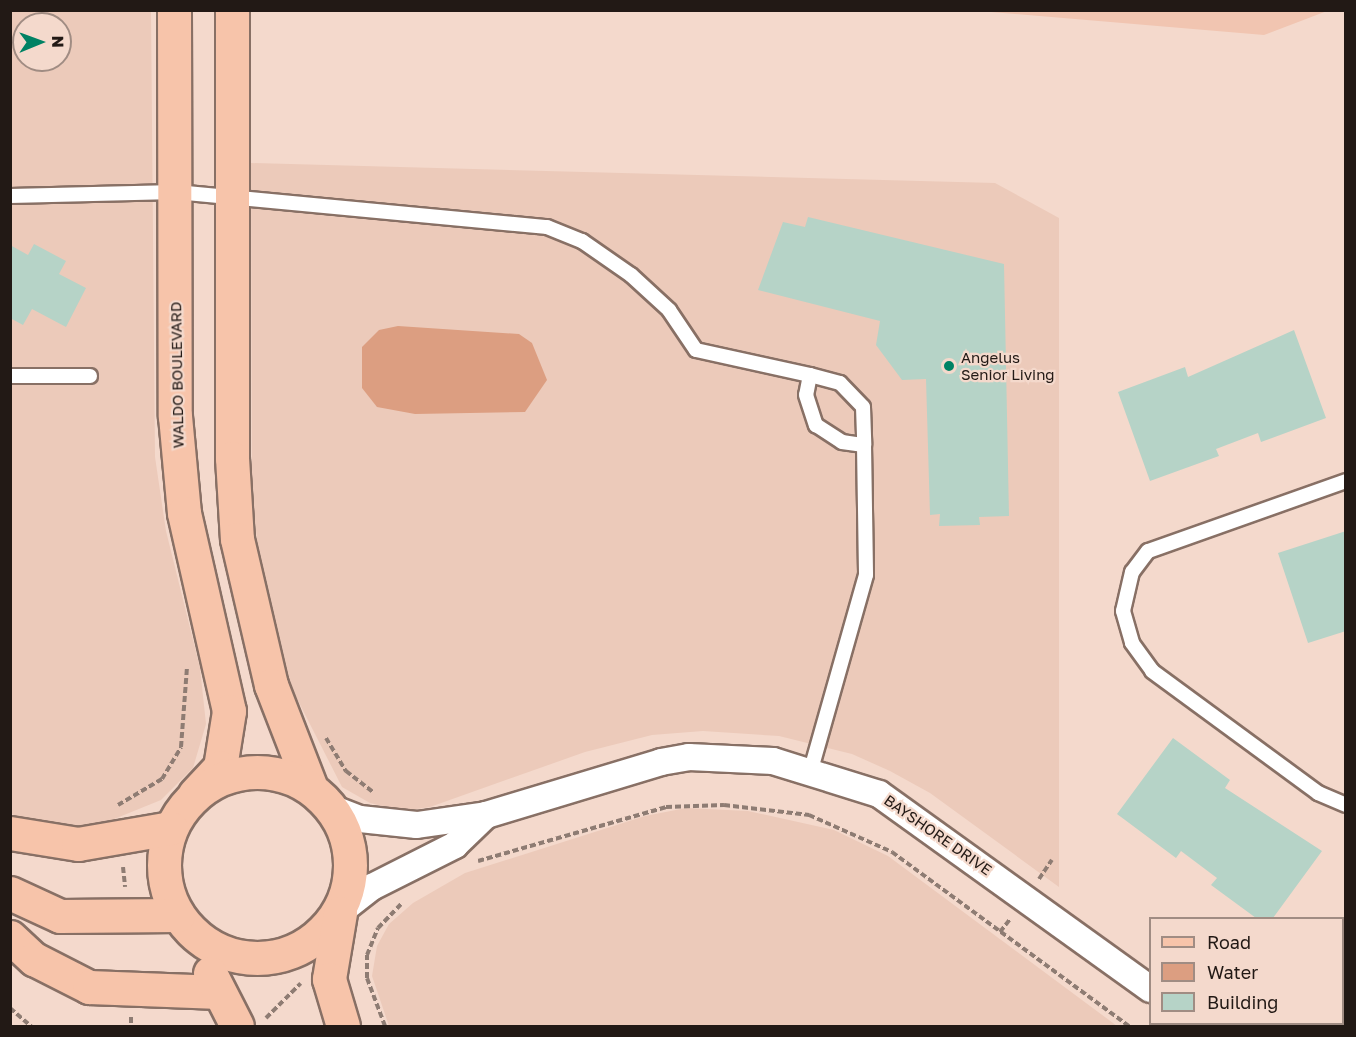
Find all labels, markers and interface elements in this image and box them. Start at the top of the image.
north arrow [12,12,72,72]
text: N [48,35,68,48]
street label: WALDO BOULEVARD [167,301,187,449]
place label: Angelus Senior Living [961,348,1055,383]
marker: Angelus Senior Living [942,359,956,373]
street label: BAYSHORE DRIVE [881,791,995,879]
legend [1149,917,1344,1025]
text: Road [1207,931,1251,953]
text: Water [1207,961,1258,983]
text: Building [1207,991,1278,1013]

